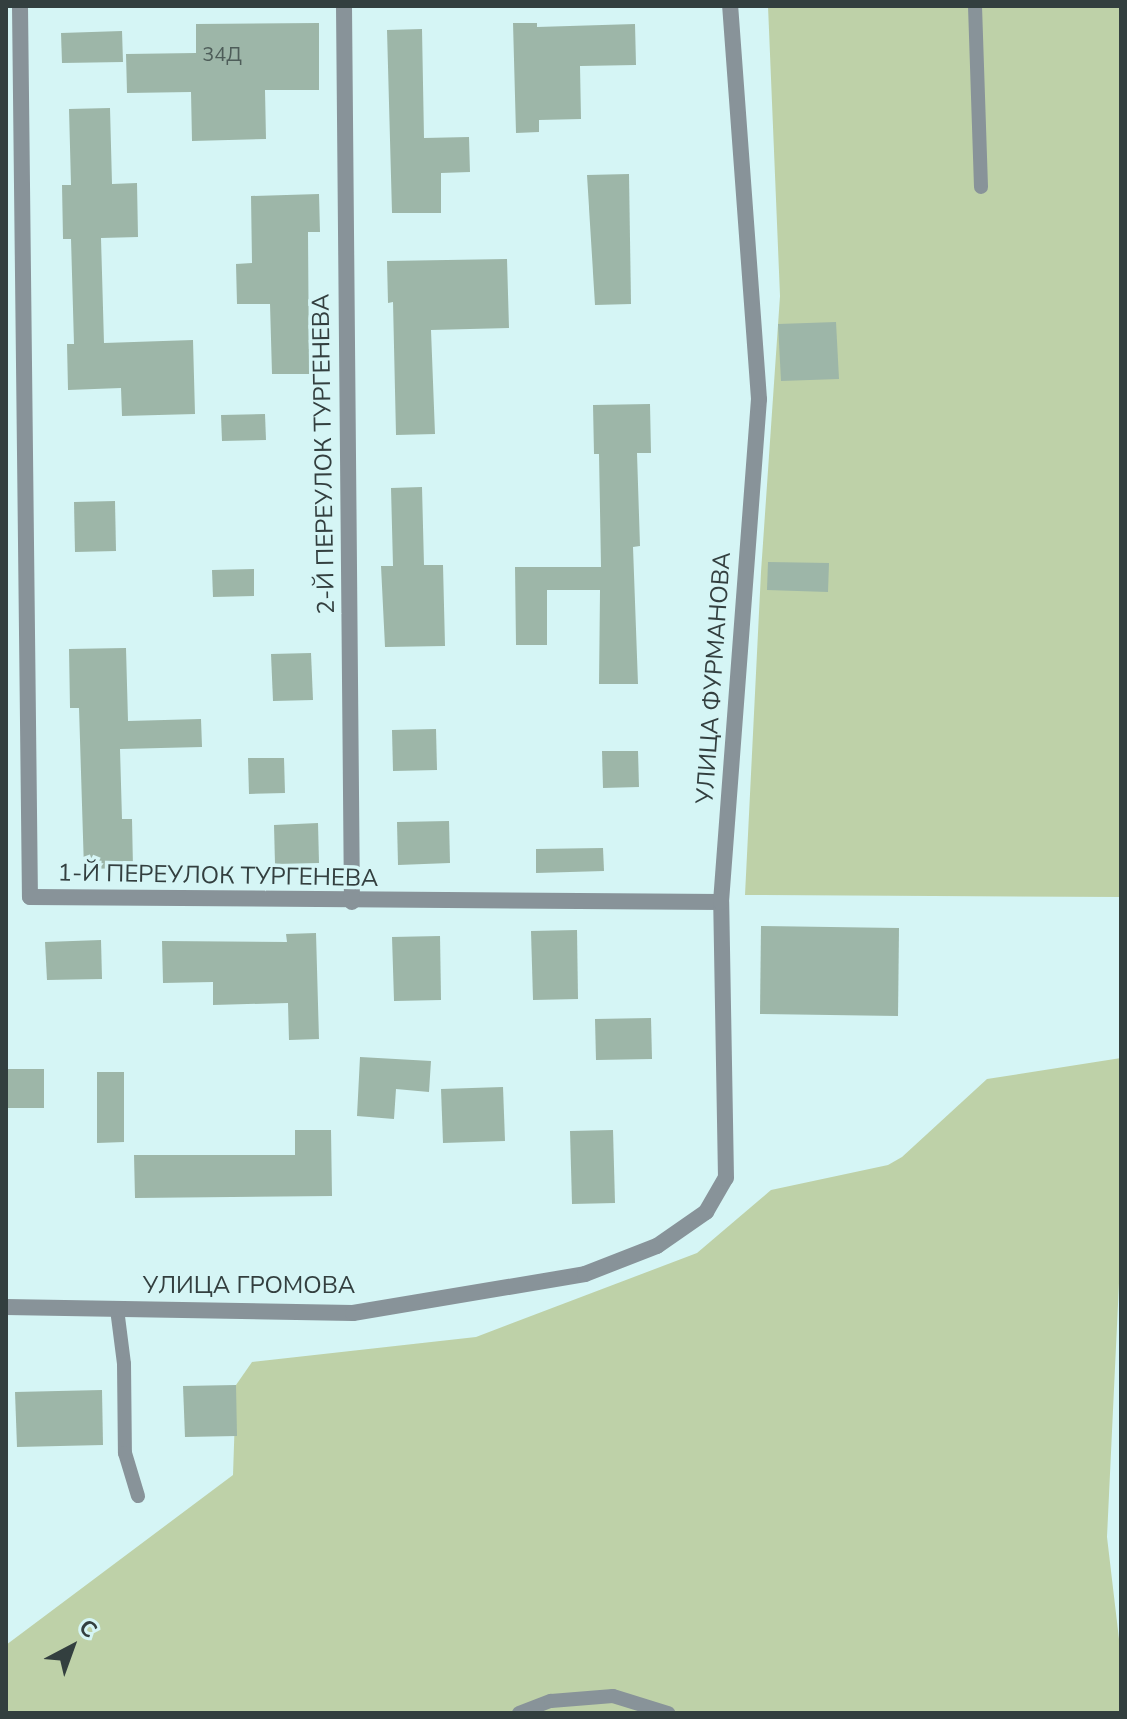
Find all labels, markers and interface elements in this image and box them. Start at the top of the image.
house number: 34Д [202,42,242,66]
street label: 2-Й ПЕРЕУЛОК ТУРГЕНЕВА [307,293,341,615]
street label: УЛИЦА ФУРМАНОВА [691,551,737,805]
street label: 1-Й ПЕРЕУЛОК ТУРГЕНЕВА [57,859,379,893]
street label: УЛИЦА ГРОМОВА [143,1272,355,1300]
north arrow [32,1607,112,1687]
text: С [72,1613,103,1645]

